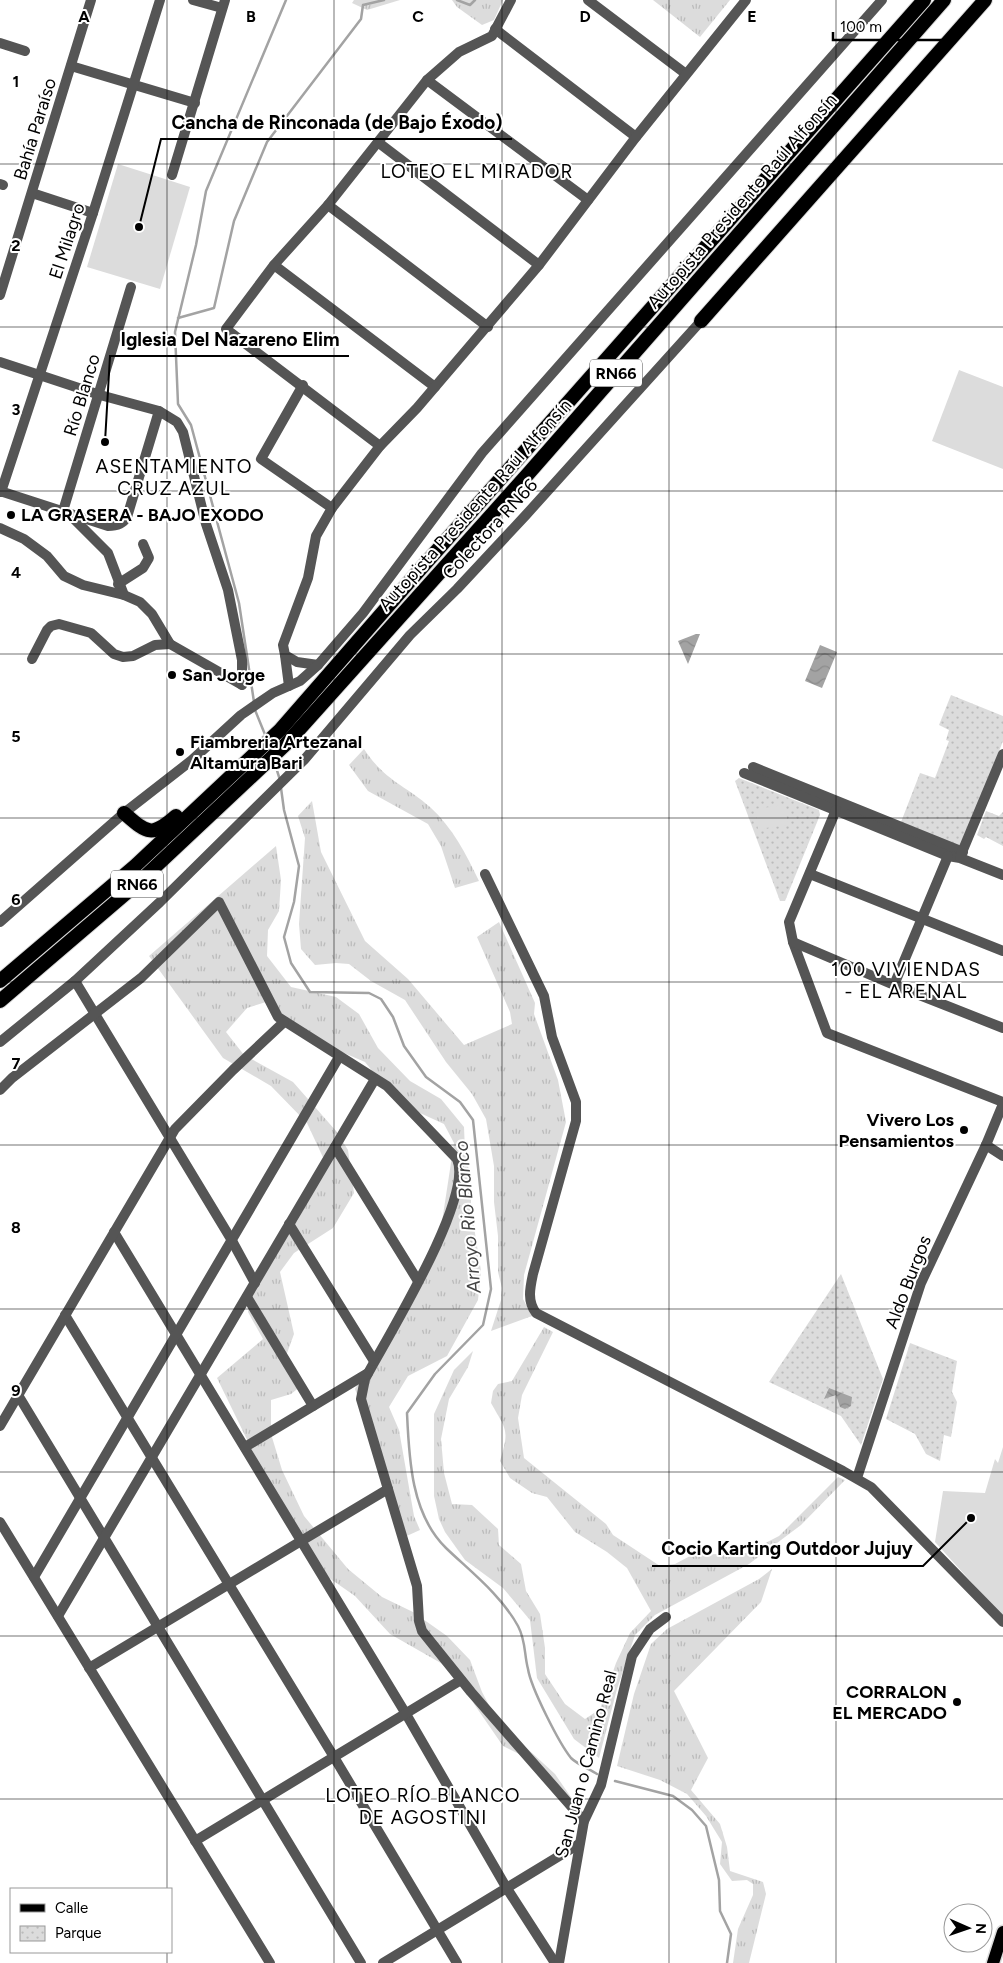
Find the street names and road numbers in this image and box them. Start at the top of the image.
street label: Bahía Paraíso [9,75,61,183]
street label: Autopista Presidente Raúl Alfonsín [643,89,841,313]
street label: El Milagro [44,200,90,282]
street label: Río Blanco [59,351,105,439]
road number: RN66 [590,359,642,386]
street label: Autopista Presidente Raúl Alfonsín [374,394,576,616]
street label: Colectora RN66 [438,474,542,584]
road number: RN66 [111,871,163,898]
street label: Aldo Burgos [880,1232,936,1332]
street label: San Juan o Camino Real [550,1668,622,1860]

